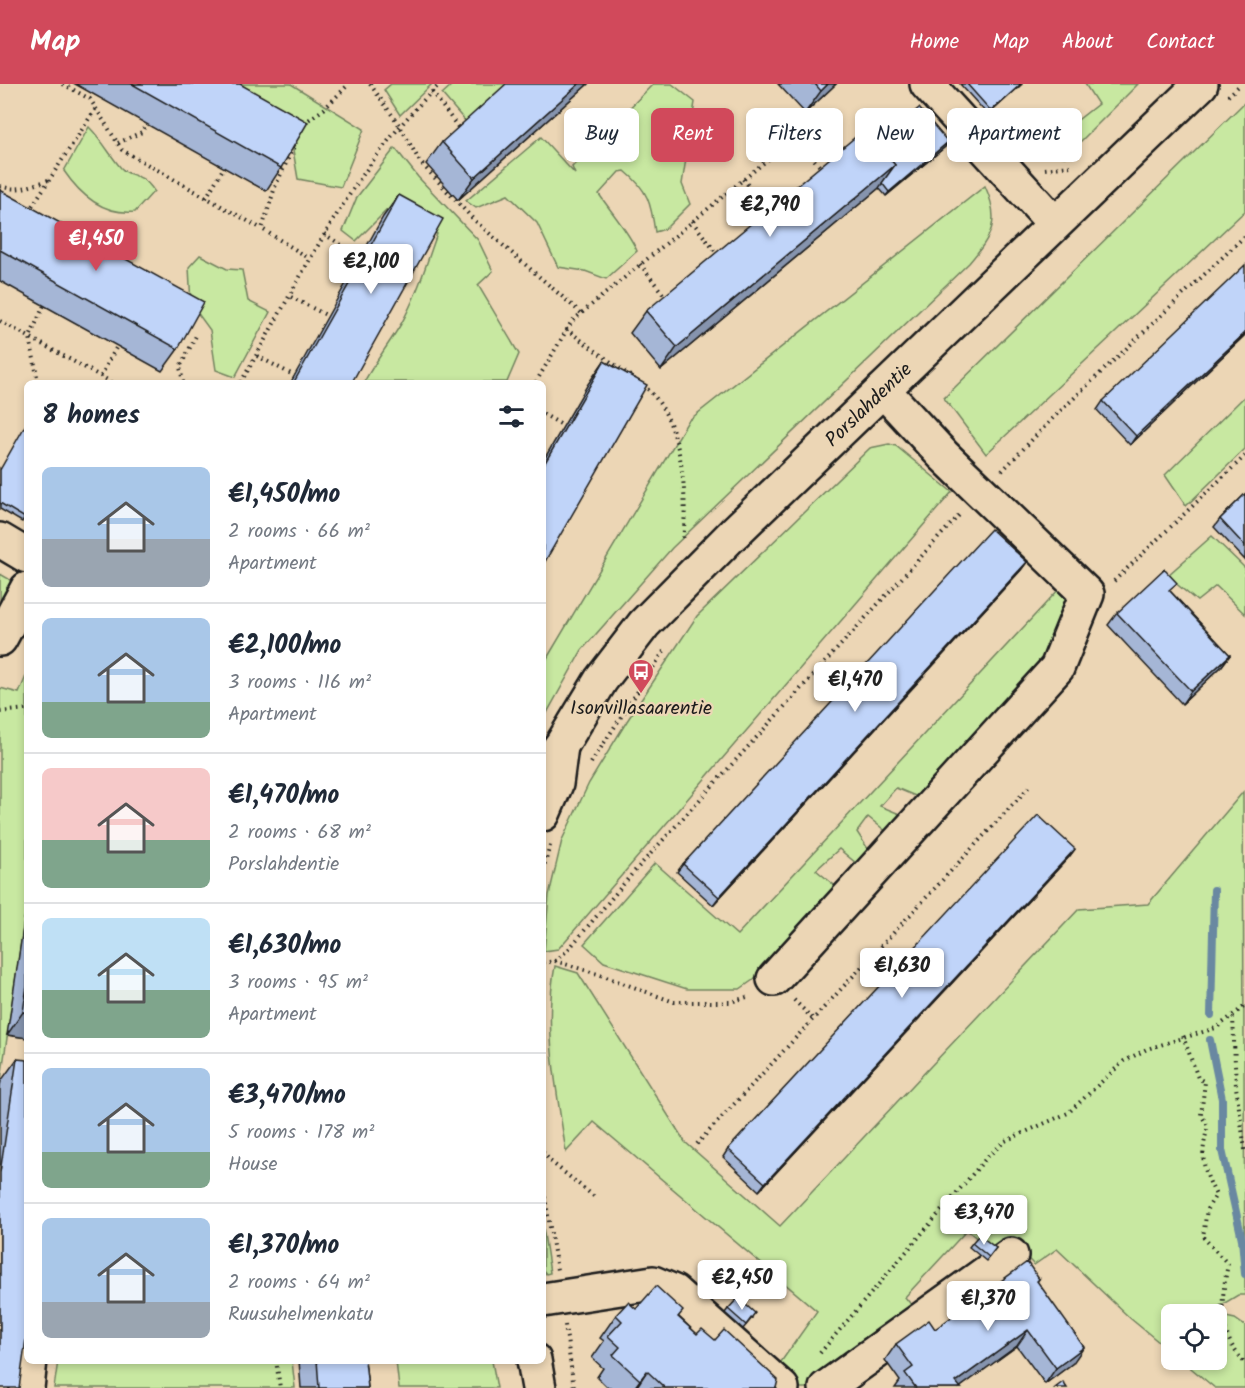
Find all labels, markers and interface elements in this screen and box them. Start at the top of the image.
text: Map [30,20,81,65]
text: Home [910,26,959,59]
text: Map [992,26,1029,59]
text: About [1062,26,1113,59]
text: Contact [1146,26,1215,59]
chip: Buy [564,108,639,162]
chip: Rent [651,108,734,162]
chip: Filters [746,108,843,162]
chip: New [855,108,935,162]
chip: Apartment [947,108,1082,162]
pin: €2,790 [721,187,819,238]
text: €2,790 [740,190,800,222]
pin: €1,450 [47,221,145,272]
text: €1,450 [68,224,124,256]
pin: €2,100 [322,244,420,295]
text: €2,100 [343,247,399,279]
street label: Porslahdentie [818,355,921,456]
text: 8 homes [42,395,140,437]
icon: filters [495,400,528,433]
text: €1,450/mo [228,474,340,516]
icon: home [90,491,162,563]
text: 2 rooms · 66 m² [228,516,370,548]
text: Apartment [228,548,317,580]
text: €2,100/mo [228,625,341,667]
icon: home [90,642,162,714]
bus stop icon: Isonvillasaarentie [626,657,656,695]
pin: €1,470 [806,662,904,713]
text: €1,470 [828,665,882,697]
text: 3 rooms · 116 m² [228,667,371,699]
place label: Isonvillasaarentie [570,693,712,725]
text: Apartment [228,699,317,731]
text: €1,470/mo [228,775,339,817]
icon: home [90,792,162,864]
text: 2 rooms · 68 m² [228,817,371,849]
text: Porslahdentie [228,849,339,881]
text: €1,630/mo [228,925,341,967]
icon: home [90,942,162,1014]
pin: €1,630 [853,948,951,999]
text: €1,630 [874,951,930,983]
text: 3 rooms · 95 m² [228,967,368,999]
text: Apartment [228,999,317,1031]
text: €3,470/mo [228,1075,346,1117]
icon: home [90,1092,162,1164]
text: 5 rooms · 178 m² [228,1117,374,1149]
text: House [228,1149,278,1181]
pin: €3,470 [935,1195,1033,1246]
text: €3,470 [954,1198,1014,1230]
text: €1,370/mo [228,1225,339,1267]
icon: home [90,1242,162,1314]
pin: €2,450 [693,1260,791,1311]
text: €2,450 [712,1263,772,1295]
text: 2 rooms · 64 m² [228,1267,370,1299]
pin: €1,370 [939,1281,1037,1332]
text: €1,370 [961,1284,1015,1316]
text: Ruusuhelmenkatu [228,1299,373,1331]
map controls [1161,1304,1227,1370]
button: locate [1161,1304,1227,1370]

